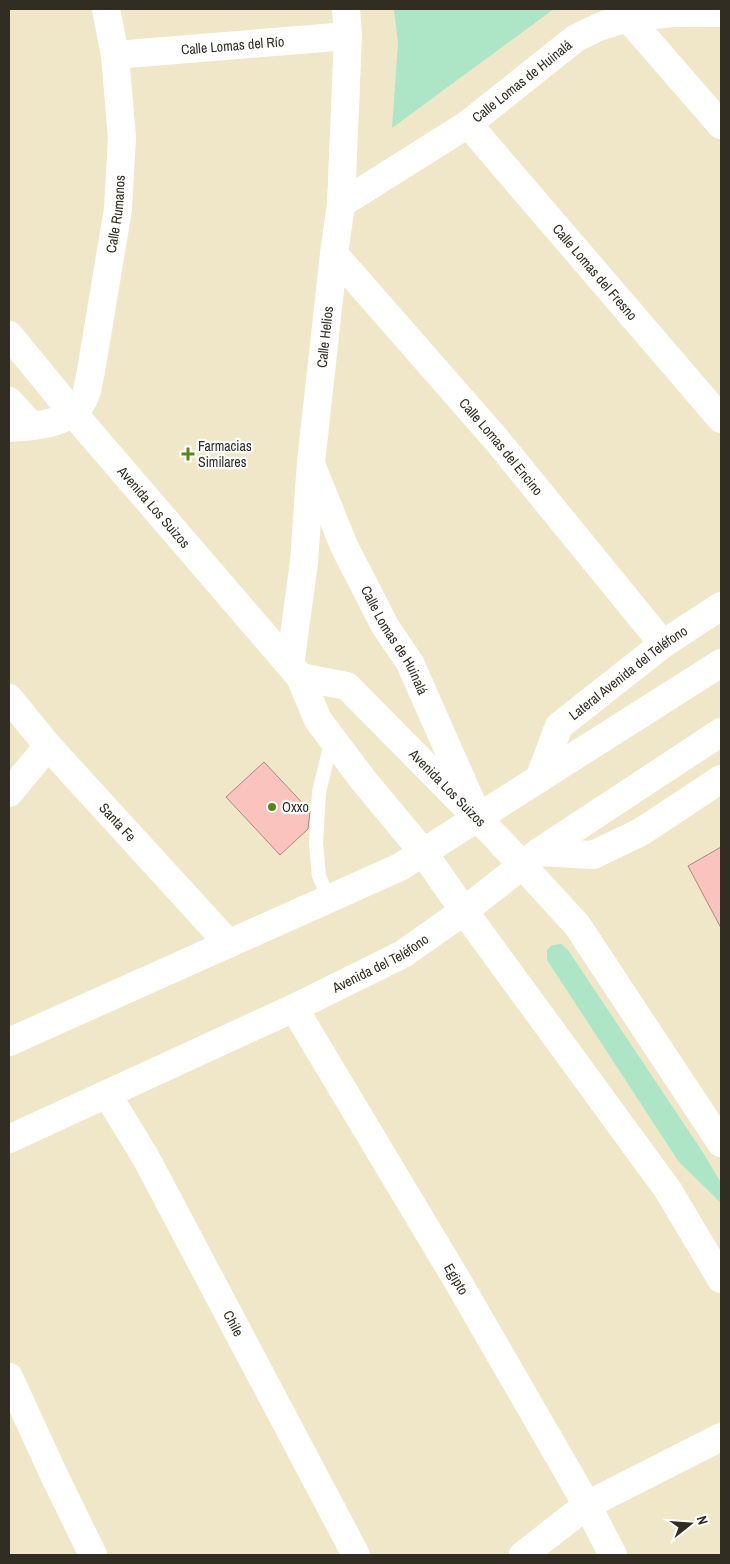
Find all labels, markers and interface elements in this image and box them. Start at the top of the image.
street label: Calle Lomas del Río [180,32,285,59]
street label: Calle Lomas de Huinalá [468,35,576,126]
street label: Calle Rumanos [102,174,129,254]
street label: Calle Lomas del Fresno [549,220,641,324]
street label: Calle Helios [312,305,337,369]
street label: Calle Lomas del Encino [455,394,547,499]
place label: Farmacias Similares [198,437,252,471]
marker: Farmacias Similares [182,448,194,460]
street label: Avenida Los Suizos [113,462,194,552]
street label: Calle Lomas de Huinalá [357,583,432,698]
street label: Lateral Avenida del Teléfono [565,622,691,724]
street label: Avenida Los Suizos [405,745,490,831]
place label: Oxxo [282,798,309,816]
street label: Santa Fe [95,799,140,845]
marker: Oxxo [266,801,278,813]
street label: Avenida del Teléfono [328,930,432,997]
street label: Egipto [440,1260,473,1298]
street label: Chile [219,1307,248,1339]
north arrow [665,1499,715,1549]
text: N [693,1514,712,1527]

